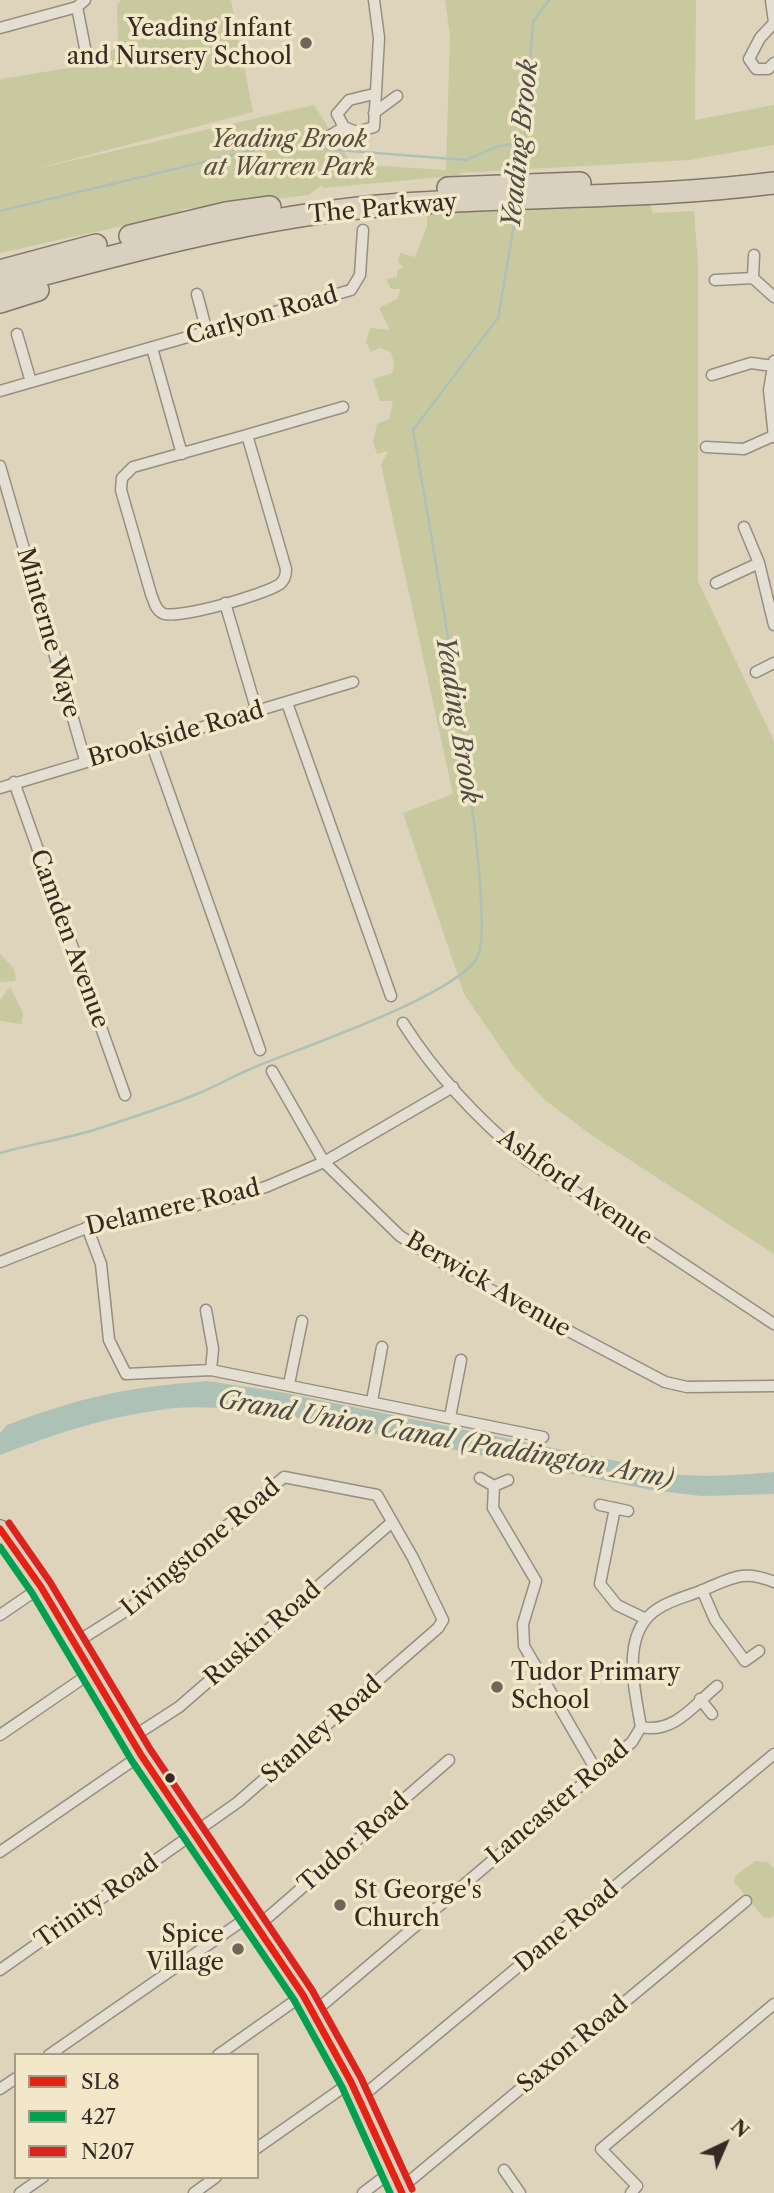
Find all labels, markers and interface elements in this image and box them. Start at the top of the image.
place label: Yeading Infant and Nursery School [67,15,292,71]
marker: Yeading Infant and Nursery School [298,35,314,51]
water label: Yeading Brook [497,58,545,230]
park label: Yeading Brook at Warren Park [204,126,374,182]
street label: The Parkway [308,188,458,230]
street label: Carlyon Road [183,281,341,351]
street label: Minterne Waye [10,545,86,721]
water label: Yeading Brook [428,634,486,806]
street label: Brookside Road [85,696,267,774]
street label: Camden Avenue [23,846,115,1032]
street label: Ashford Avenue [492,1124,658,1252]
street label: Delamere Road [83,1174,263,1242]
street label: Berwick Avenue [400,1226,576,1344]
water label: Grand Union Canal (Paddington Arm) [215,1384,677,1496]
street label: Livingstone Road [116,1473,286,1623]
street label: Ruskin Road [199,1576,327,1692]
place label: Tudor Primary School [511,1659,680,1715]
street label: Stanley Road [256,1670,388,1790]
marker: Tudor Primary School [489,1679,505,1695]
street label: Lancaster Road [481,1735,635,1871]
unlabelled marker [163,1771,177,1785]
street label: Tudor Road [293,1787,415,1899]
street label: Trinity Road [30,1849,164,1955]
street label: Dane Road [509,1875,625,1979]
place label: St George's Church [354,1877,482,1933]
marker: St George's Church [332,1897,348,1913]
place label: Spice Village [146,1921,224,1977]
marker: Spice Village [230,1941,246,1957]
street label: Saxon Road [512,1990,634,2100]
legend [14,2053,259,2179]
text: SL8 [81,2069,120,2094]
text: 427 [81,2104,116,2129]
north arrow [690,2109,760,2179]
text: N [726,2115,754,2143]
text: N207 [81,2139,134,2164]

